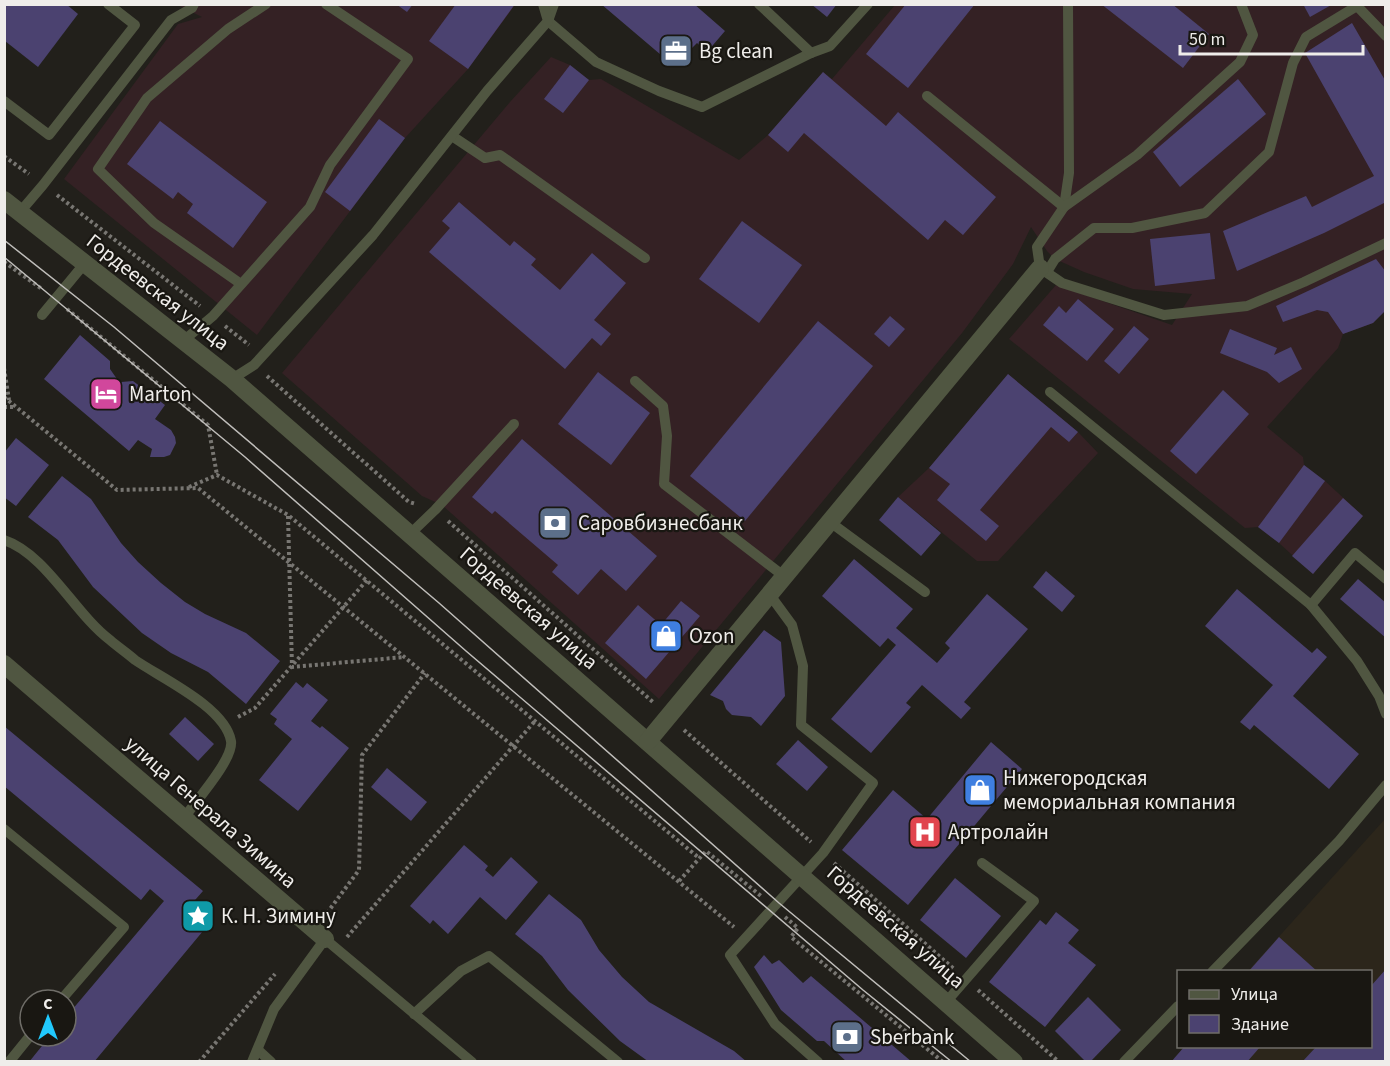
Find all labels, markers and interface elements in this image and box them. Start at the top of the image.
scale bar [1180,18,1363,56]
text: 50 m [1189,27,1225,52]
office icon: Bg clean [658,33,694,69]
place label: Bg clean [699,36,773,66]
street label: Гордеевская улица [80,226,236,358]
hotel icon: Marton [88,376,124,412]
place label: Marton [129,379,192,409]
bank icon: Саровбизнесбанк [537,505,573,541]
place label: Саровбизнесбанк [578,508,743,538]
street label: Гордеевская улица [453,539,605,677]
shop icon: Ozon [648,618,684,654]
place label: Ozon [689,621,734,651]
street label: улица Генерала Зимина [119,729,303,895]
place label: Нижегородская мемориальная компания [1003,763,1236,817]
shop icon: Нижегородская мемориальная компания [962,772,998,808]
hospital icon: Артролайн [907,814,943,850]
place label: Артролайн [948,817,1049,847]
street label: Гордеевская улица [820,858,972,996]
place icon: К. Н. Зимину [180,898,216,934]
place label: К. Н. Зимину [221,901,336,931]
legend [1177,970,1372,1048]
text: Улица [1231,982,1278,1007]
north arrow [18,988,78,1048]
text: С [43,993,53,1015]
text: Здание [1231,1012,1289,1037]
bank icon: Sberbank [829,1019,865,1055]
place label: Sberbank [870,1022,955,1052]

